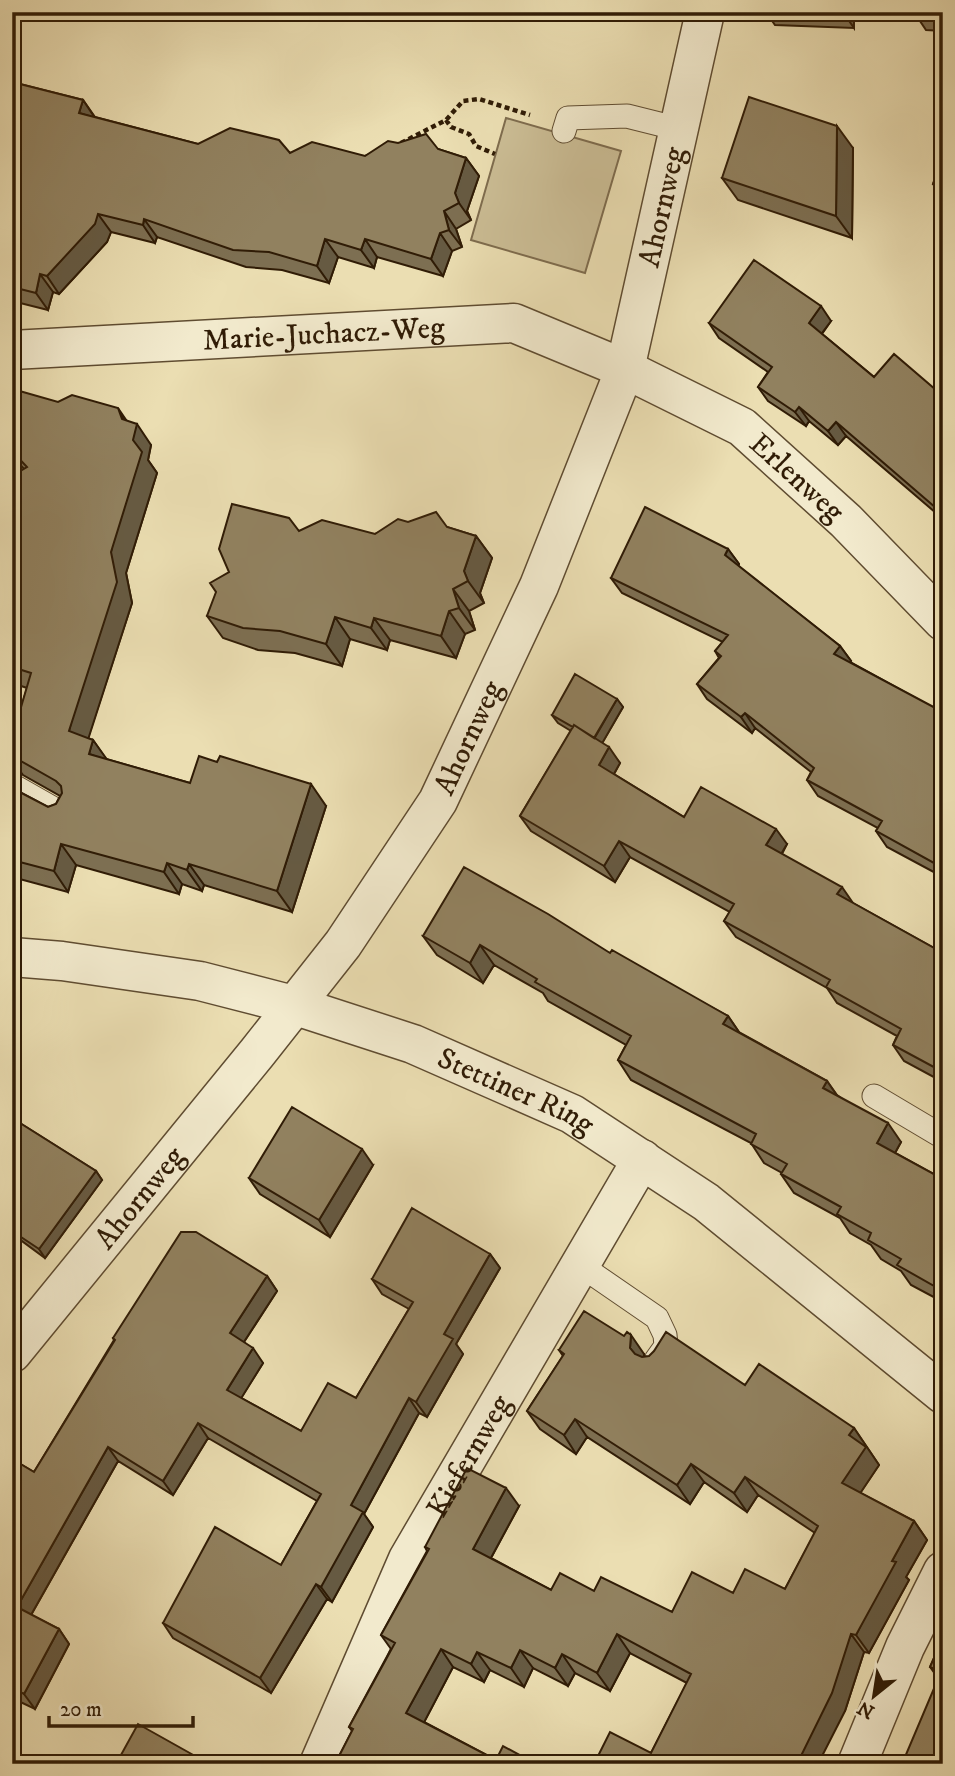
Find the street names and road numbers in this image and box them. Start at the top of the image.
street label: Ahornweg [631,143,694,271]
street label: Marie-Juchacz-Weg [202,310,446,360]
street label: Erlenweg [741,426,852,531]
street label: Ahornweg [426,675,512,801]
street label: Stettiner Ring [431,1040,601,1144]
street label: Ahornweg [87,1139,194,1257]
street label: Kiefernweg [419,1388,520,1525]

